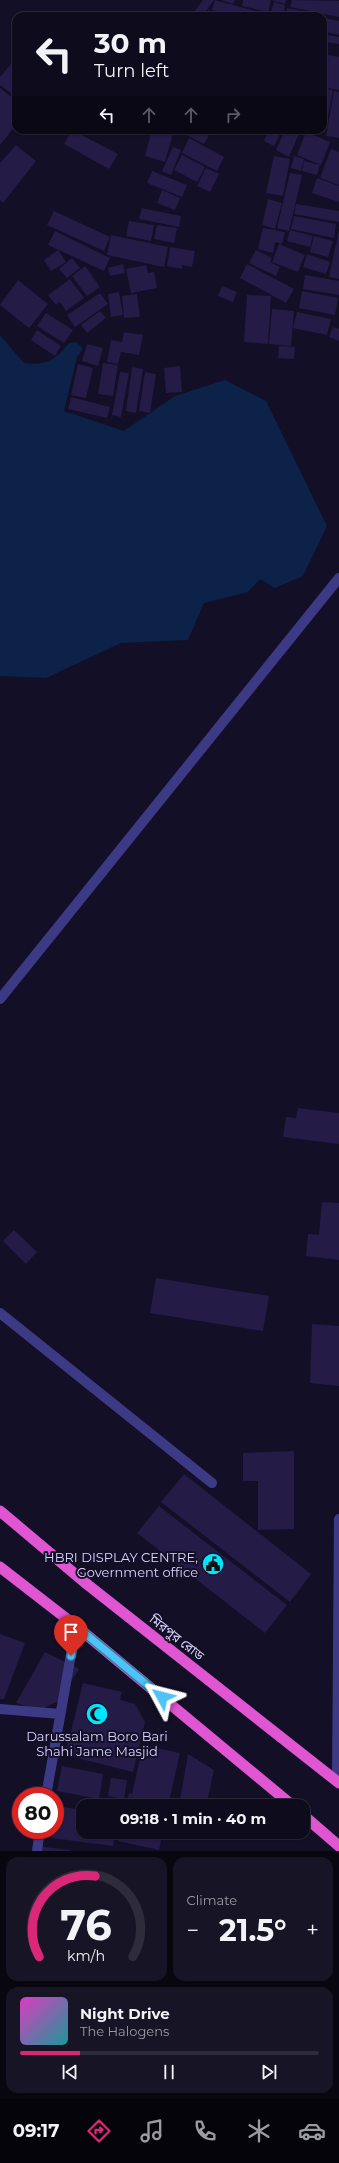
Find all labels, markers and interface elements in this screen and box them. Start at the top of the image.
text: 30 m [94,26,167,60]
icon: left [28,28,80,80]
text: Turn left [94,60,169,82]
icon: left [96,104,118,126]
icon: ahead [138,104,160,126]
icon: ahead [180,104,202,126]
icon: right [222,104,244,126]
place label: HBRI DISPLAY CENTRE, Government office [44,1549,198,1580]
public building icon: HBRI DISPLAY CENTRE, Government office [200,1551,226,1577]
street label: মিরপুর রোড [145,1610,208,1664]
pin [54,1615,88,1656]
icon: arrive [60,1621,82,1643]
position arrow [141,1676,183,1718]
mosque icon: Darussalam Boro Bari Shahi Jame Masjid [84,1701,110,1727]
place label: Darussalam Boro Bari Shahi Jame Masjid [26,1728,168,1759]
speed limit sign: 80 [12,1787,64,1839]
text: 09:18 · 1 min · 40 m [120,1809,266,1828]
text: Climate [187,1892,237,1908]
text: 76 [61,1900,112,1950]
text: 21.5° [219,1912,287,1949]
text: − [187,1917,199,1944]
text: + [306,1917,319,1944]
text: km/h [67,1947,105,1965]
text: Night Drive [80,2004,170,2023]
text: The Halogens [80,2023,169,2039]
icon: previous [59,2061,81,2083]
icon: pause [158,2061,180,2083]
icon: next [258,2061,280,2083]
icon: directions [85,2117,113,2145]
icon: music [138,2117,166,2145]
icon: phone [191,2117,219,2145]
icon: climate [245,2117,273,2145]
icon: car [298,2117,326,2145]
text: 09:17 [13,2120,59,2142]

